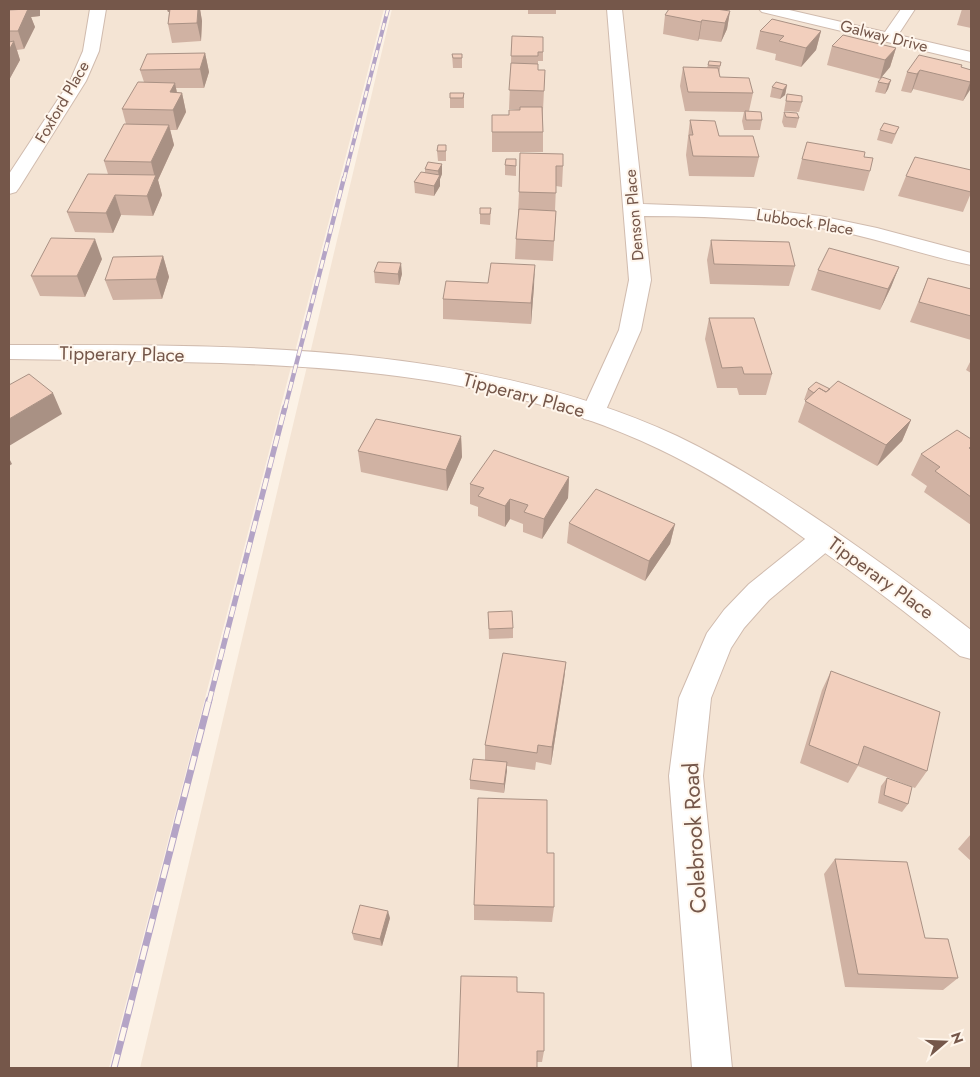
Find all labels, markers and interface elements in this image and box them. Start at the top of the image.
street label: Galway Drive [838,14,930,58]
street label: Foxford Place [29,57,95,147]
street label: Denson Place [619,168,649,262]
street label: Lubbock Place [755,203,855,241]
street label: Tipperary Place [59,339,185,369]
street label: Tipperary Place [460,366,588,424]
street label: Tipperary Place [823,530,940,626]
street label: Colebrook Road [674,762,714,914]
north arrow [920,1017,970,1067]
text: N [946,1029,969,1046]

